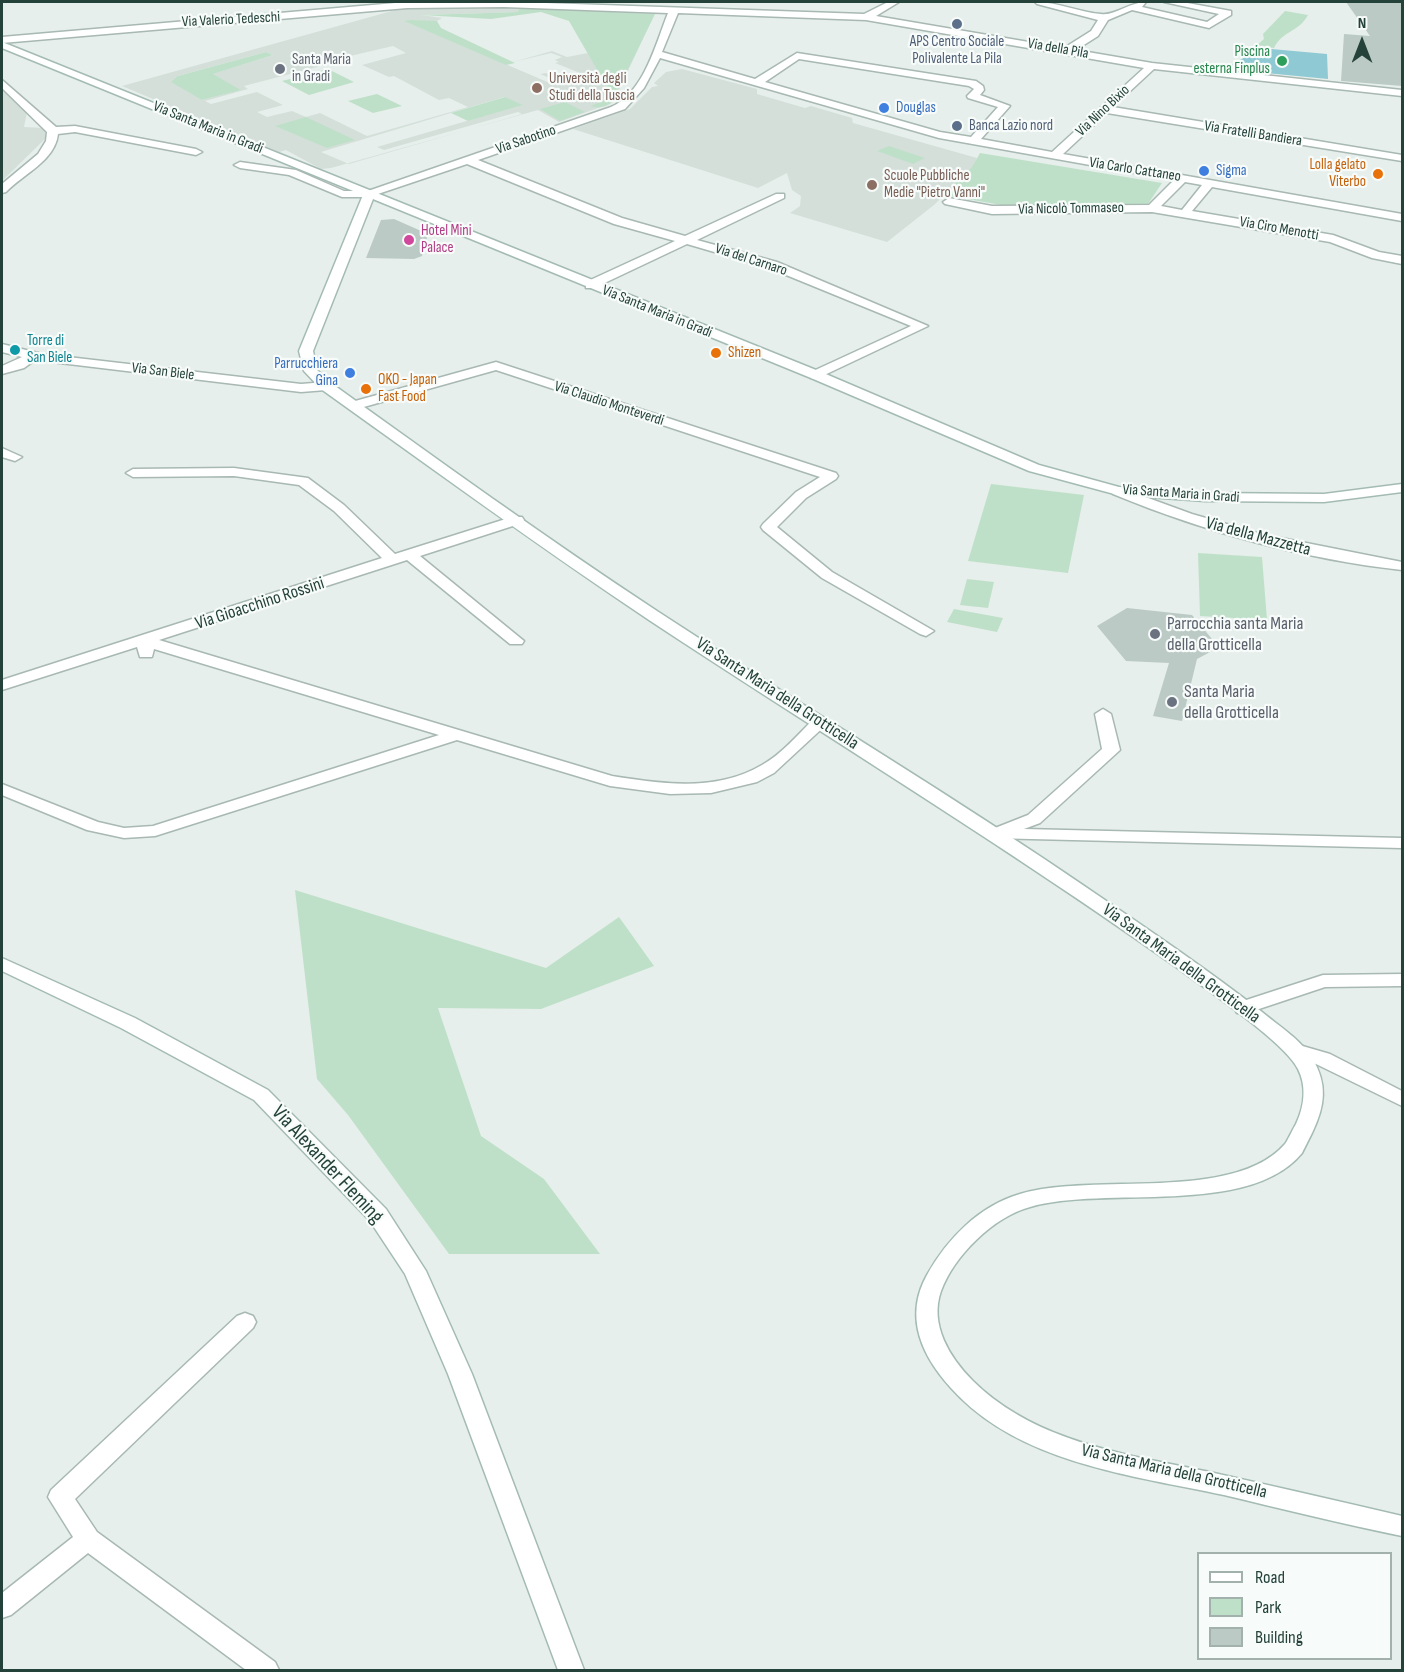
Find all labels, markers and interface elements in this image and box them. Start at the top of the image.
street label: Via Valerio Tedeschi [181,8,281,32]
north arrow [1332,12,1392,72]
text: N [1358,14,1366,33]
marker: APS Centro Sociale Polivalente La Pila [950,17,964,31]
place label: APS Centro Sociale Polivalente La Pila [910,33,1004,68]
street label: Via della Pila [1026,35,1090,63]
place label: Piscina esterna Finplus [1193,43,1270,78]
place label: Santa Maria in Gradi [292,51,351,86]
marker: Piscina esterna Finplus [1275,54,1289,68]
marker: Santa Maria in Gradi [273,62,287,76]
place label: Università degli Studi della Tuscia [549,70,635,105]
marker: Università degli Studi della Tuscia [530,81,544,95]
street label: Via Nino Bixio [1072,81,1134,141]
street label: Via Santa Maria in Gradi [150,98,266,158]
place label: Douglas [896,99,936,117]
marker: Douglas [877,101,891,115]
place label: Banca Lazio nord [969,117,1053,135]
street label: Via Fratelli Bandiera [1203,117,1303,151]
marker: Banca Lazio nord [950,119,964,133]
street label: Via Sabotino [494,121,558,159]
street label: Via Carlo Cattaneo [1088,154,1182,186]
place label: Lolla gelato Viterbo [1309,156,1366,191]
place label: Sigma [1216,162,1247,180]
marker: Sigma [1197,164,1211,178]
place label: Scuole Pubbliche Medie "Pietro Vanni" [884,167,985,202]
marker: Lolla gelato Viterbo [1371,167,1385,181]
marker: Scuole Pubbliche Medie "Pietro Vanni" [865,178,879,192]
street label: Via Nicolò Tommaseo [1018,199,1124,219]
street label: Via Ciro Menotti [1238,213,1320,245]
place label: Hotel Mini Palace [421,222,471,257]
marker: Hotel Mini Palace [402,233,416,247]
street label: Via del Carnaro [713,240,789,280]
street label: Via Santa Maria in Gradi [599,282,715,342]
place label: Torre di San Biele [27,332,72,367]
marker: Torre di San Biele [8,343,22,357]
place label: Shizen [728,344,761,362]
marker: Shizen [709,346,723,360]
place label: Parrucchiera Gina [274,355,338,390]
street label: Via San Biele [131,359,195,385]
marker: Parrucchiera Gina [343,366,357,380]
place label: OKO - Japan Fast Food [378,371,437,406]
street label: Via Claudio Monteverdi [552,378,666,430]
marker: OKO - Japan Fast Food [359,382,373,396]
street label: Via Santa Maria in Gradi [1122,481,1240,507]
street label: Via della Mazzetta [1203,513,1313,561]
street label: Via Gioacchino Rossini [193,573,327,635]
place label: Parrocchia santa Maria della Grotticella [1167,613,1303,656]
marker: Parrocchia santa Maria della Grotticella [1148,627,1162,641]
street label: Via Santa Maria della Grotticella [692,633,862,755]
place label: Santa Maria della Grotticella [1184,681,1279,724]
marker: Santa Maria della Grotticella [1165,695,1179,709]
street label: Via Santa Maria della Grotticella [1098,900,1264,1028]
street label: Via Alexander Fleming [266,1101,388,1229]
street label: Via Santa Maria della Grotticella [1079,1440,1269,1504]
legend [1197,1552,1392,1660]
text: Road [1255,1567,1285,1588]
text: Park [1255,1597,1281,1618]
text: Building [1255,1627,1303,1648]

